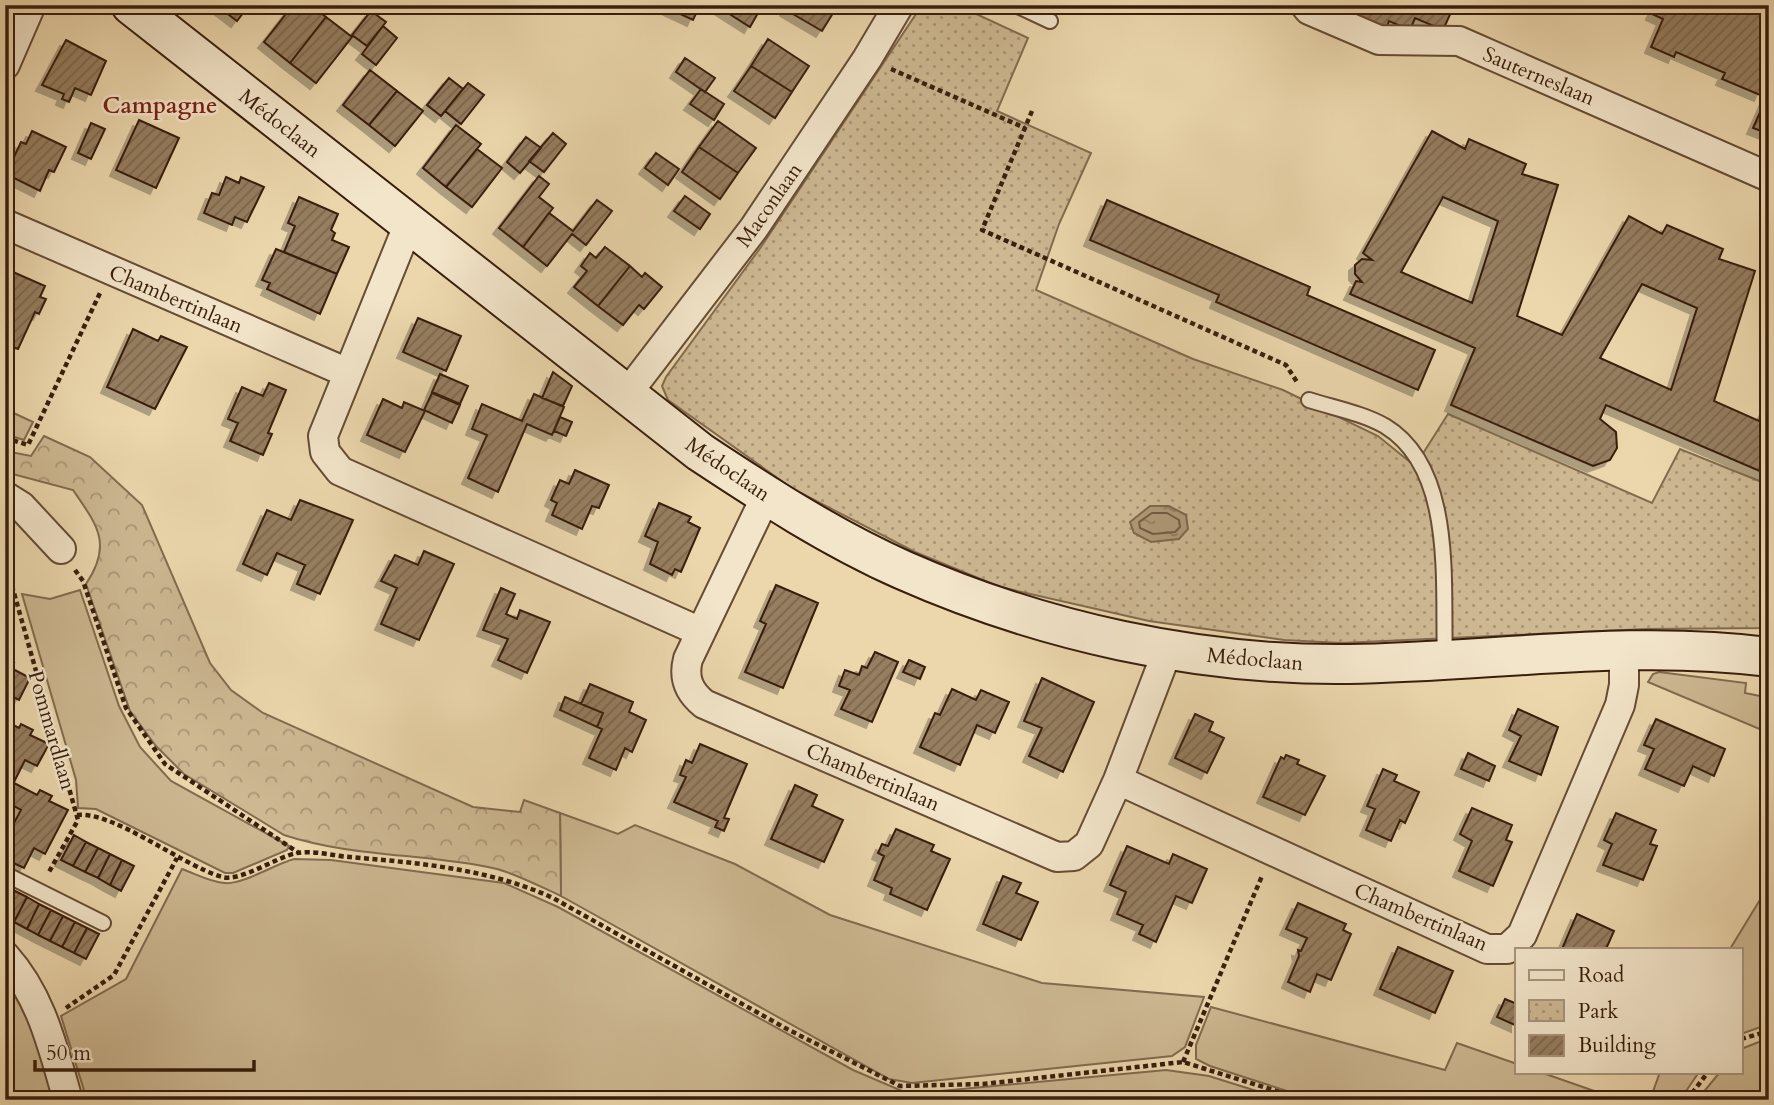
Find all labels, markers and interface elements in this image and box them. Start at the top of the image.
street label: Sauterneslaan [1478,40,1599,113]
street label: Médoclaan [233,82,327,165]
district label: Campagne [103,90,217,121]
street label: Maconlaan [730,157,809,253]
street label: Chambertinlaan [104,258,247,341]
street label: Médoclaan [679,430,776,509]
street label: Médoclaan [1205,641,1305,678]
street label: Pommardlaan [21,667,82,793]
street label: Chambertinlaan [801,736,944,819]
street label: Chambertinlaan [1349,876,1492,959]
legend [1515,948,1742,1074]
text: Road [1578,961,1624,990]
text: Park [1578,997,1619,1026]
scale bar [35,1028,254,1072]
text: Building [1578,1031,1656,1060]
text: 50 m [46,1039,91,1068]

